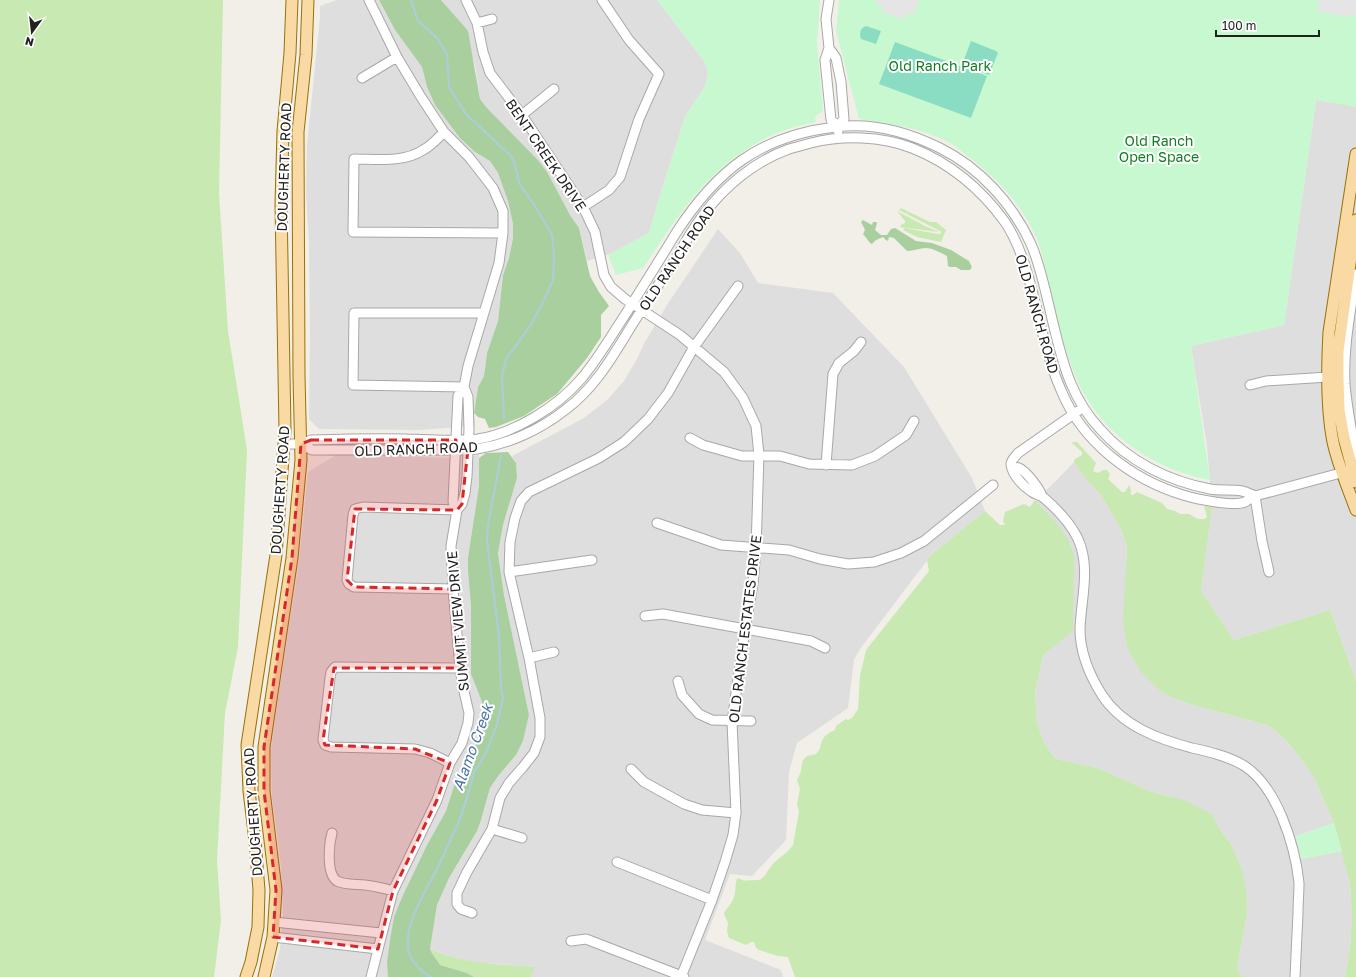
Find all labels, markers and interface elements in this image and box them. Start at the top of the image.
north arrow [12,12,52,52]
scale bar [1216,12,1319,38]
text: 100 m [1222,18,1256,33]
text: N [24,35,35,50]
park label: Old Ranch Park [889,57,991,74]
street label: BENT CREEK DRIVE [503,95,590,214]
street label: DOUGHERTY ROAD [273,102,294,232]
park label: Old Ranch Open Space [1119,132,1199,165]
street label: OLD RANCH ROAD [635,202,718,314]
street label: OLD RANCH ROAD [1012,252,1063,376]
street label: DOUGHERTY ROAD [267,425,292,555]
street label: OLD RANCH ROAD [354,438,478,459]
street label: OLD RANCH ESTATES DRIVE [725,534,764,724]
street label: SUMMIT VIEW DRIVE [443,550,472,692]
water label: Alamo Creek [448,699,497,792]
street label: DOUGHERTY ROAD [240,747,265,877]

